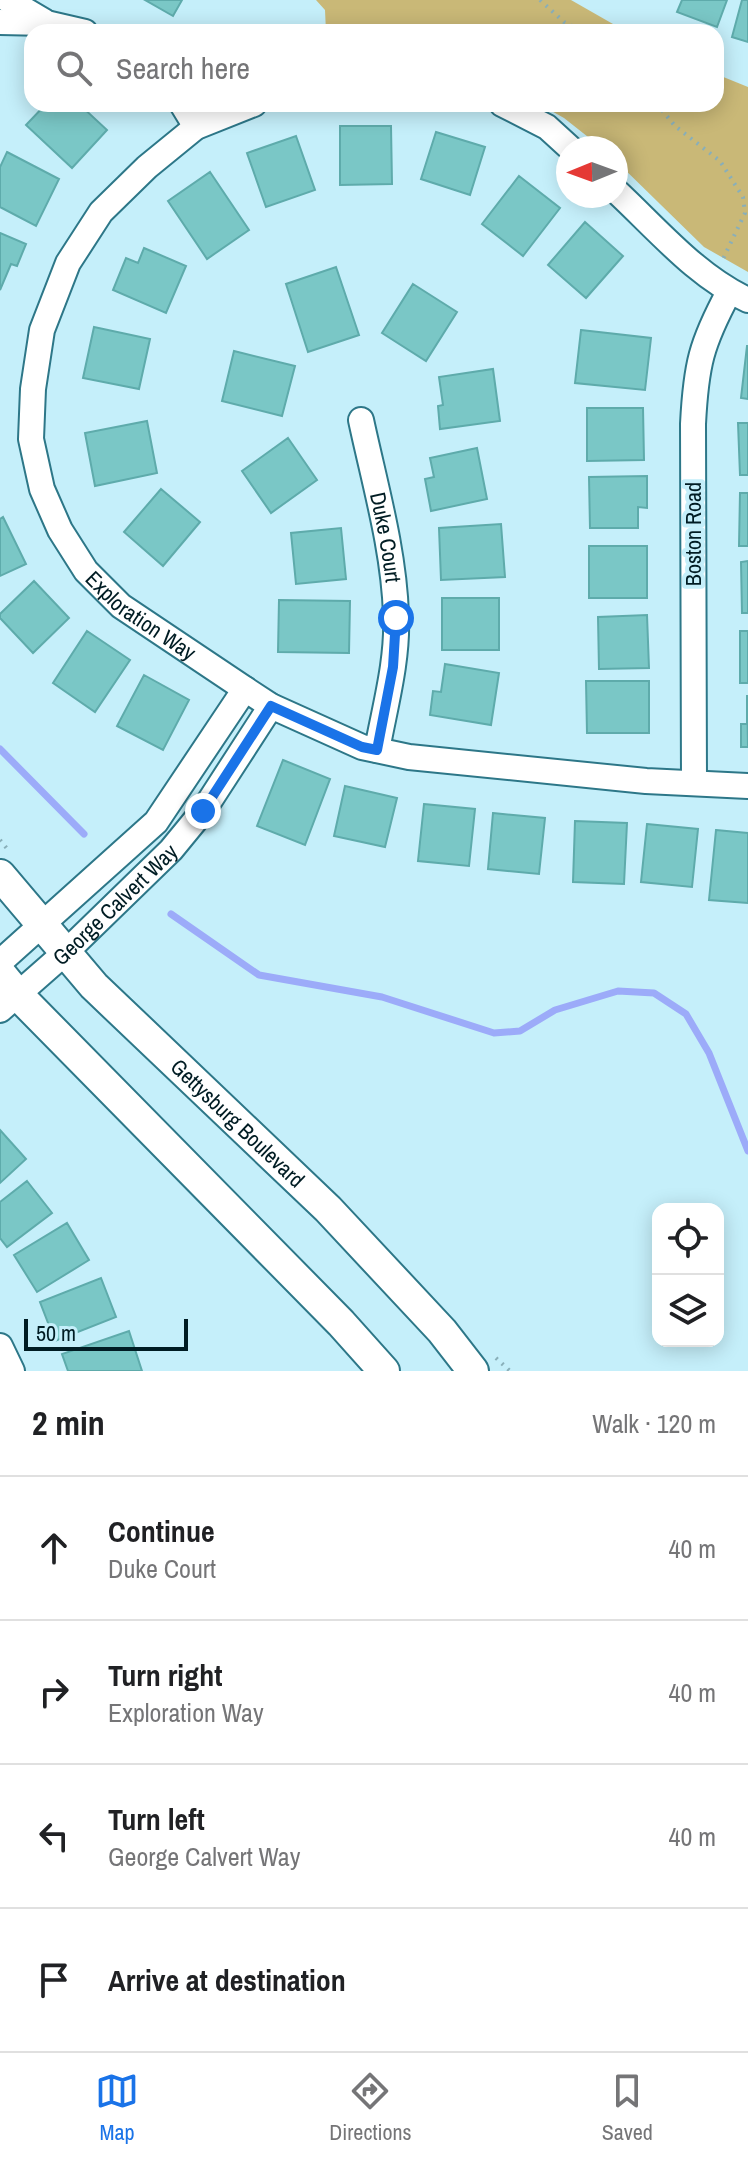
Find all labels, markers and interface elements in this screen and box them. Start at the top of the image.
search box [24,24,724,112]
icon: search [52,46,96,90]
text: Search here [116,48,250,88]
north arrow [556,136,628,208]
street label: Boston Road [678,482,708,586]
street label: Duke Court [363,489,409,584]
street label: Exploration Way [79,564,202,667]
route start [378,600,414,636]
route end [185,793,221,829]
street label: George Calvert Way [46,837,184,972]
street label: Gettysburg Boulevard [164,1052,311,1194]
map controls [652,1203,724,1347]
button: locate [652,1203,724,1275]
button: layers [652,1275,724,1347]
scale bar [24,1315,188,1351]
text: 50 m [36,1318,76,1348]
text: 2 min [32,1400,105,1446]
text: Walk · 120 m [592,1406,716,1441]
text: Continue [108,1511,215,1551]
icon: ahead [32,1526,76,1570]
text: 40 m [669,1531,716,1566]
text: Duke Court [108,1551,216,1586]
text: Turn right [108,1655,222,1695]
icon: right [32,1670,76,1714]
text: 40 m [669,1675,716,1710]
text: Exploration Way [108,1695,264,1730]
text: Turn left [108,1799,205,1839]
icon: left [32,1814,76,1858]
text: 40 m [669,1819,716,1854]
text: George Calvert Way [108,1839,300,1874]
icon: arrive [32,1958,76,2002]
text: Arrive at destination [108,1960,346,2000]
tab: Map [95,2069,139,2147]
tab: Directions [329,2069,412,2147]
tab: Saved [602,2069,653,2147]

